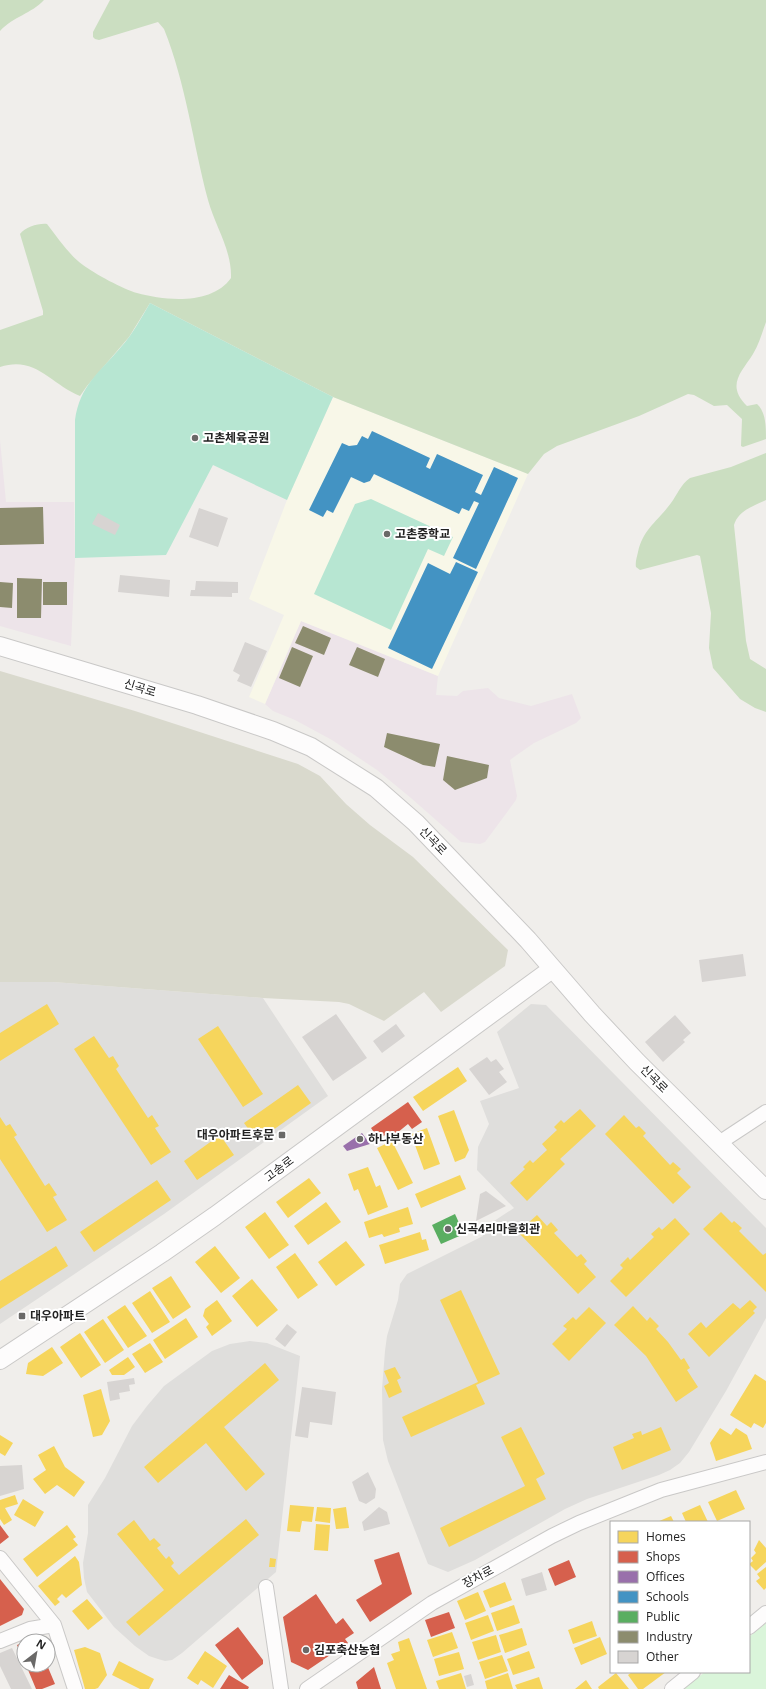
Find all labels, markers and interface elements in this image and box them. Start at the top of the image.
place label: 고촌체육공원 [203,429,269,446]
marker: 고촌체육공원 [190,433,200,443]
place label: 고촌중학교 [395,525,450,542]
marker: 고촌중학교 [382,529,392,539]
street label: 신곡로 [122,675,158,700]
street label: 신곡로 [416,823,451,858]
street label: 신곡로 [637,1061,672,1096]
place label: 대우아파트후문 [197,1126,274,1143]
marker: 대우아파트후문 [277,1130,287,1140]
place label: 하나부동산 [368,1130,423,1147]
marker: 하나부동산 [355,1134,365,1144]
street label: 고송로 [260,1152,297,1185]
place label: 신곡4리마을회관 [456,1220,540,1237]
marker: 신곡4리마을회관 [443,1224,453,1234]
place label: 대우아파트 [30,1307,85,1324]
marker: 대우아파트 [17,1311,27,1321]
legend [610,1521,750,1673]
text: Homes [646,1528,686,1545]
text: Shops [646,1548,681,1565]
street label: 장차로 [459,1561,496,1592]
text: Offices [646,1568,685,1585]
text: Schools [646,1588,689,1605]
text: Public [646,1608,680,1625]
text: Industry [646,1628,693,1645]
north arrow [16,1633,56,1673]
text: N [34,1635,49,1653]
place label: 김포축산농협 [314,1641,380,1658]
marker: 김포축산농협 [301,1645,311,1655]
text: Other [646,1648,679,1665]

